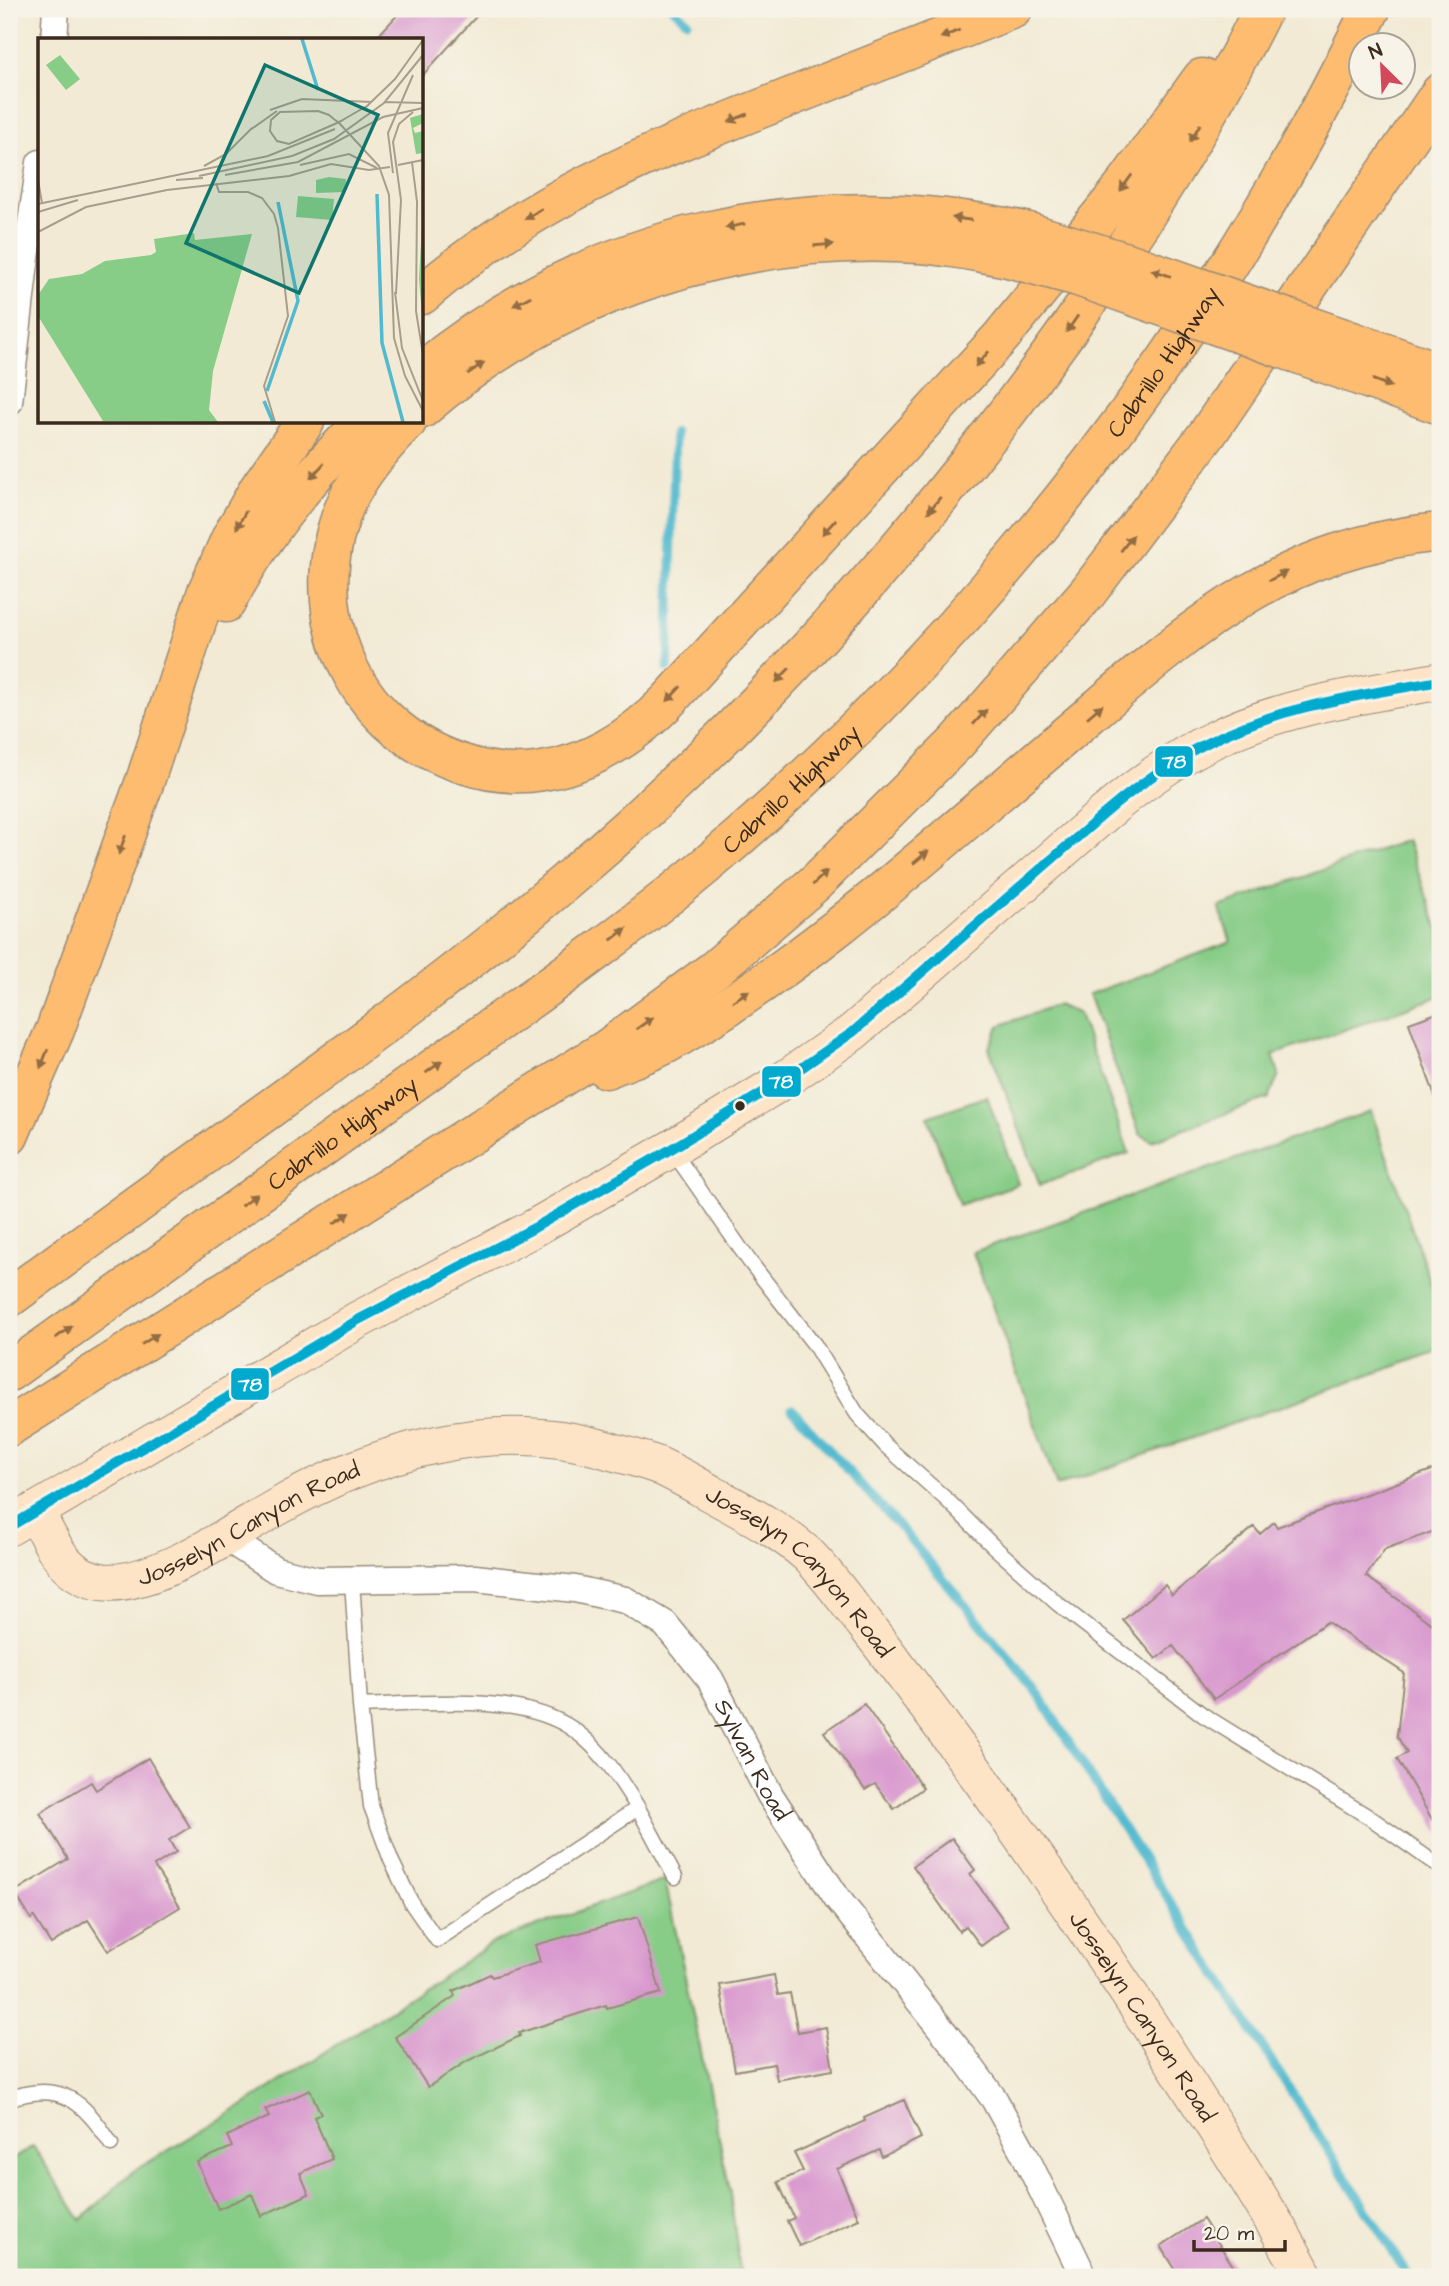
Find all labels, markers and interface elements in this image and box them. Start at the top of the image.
one-way arrow [939,28,960,39]
north arrow [1348,32,1418,102]
text: N [1365,37,1387,67]
inset map [38,38,424,424]
one-way arrow [727,112,748,123]
one-way arrow [1189,124,1201,143]
one-way arrow [1119,174,1133,192]
one-way arrow [523,208,542,221]
one-way arrow [951,213,973,224]
one-way arrow [724,220,746,231]
one-way arrow [814,239,836,250]
one-way arrow [1150,267,1171,278]
street label: Cabrillo Highway [1099,280,1229,445]
one-way arrow [512,296,532,307]
one-way arrow [1065,315,1079,333]
one-way arrow [974,350,990,368]
one-way arrow [467,361,485,375]
one-way arrow [1372,378,1393,389]
one-way arrow [309,462,325,479]
one-way arrow [927,497,942,514]
one-way arrow [235,510,247,529]
one-way arrow [821,518,837,535]
one-way arrow [1119,534,1134,552]
one-way arrow [1268,571,1288,582]
one-way arrow [776,666,792,683]
one-way arrow [667,685,683,702]
one-way arrow [1086,703,1104,719]
one-way arrow [972,709,988,726]
street label: Cabrillo Highway [715,717,869,863]
line badge: 78 [1154,745,1194,778]
text: 78 [1161,749,1187,776]
one-way arrow [116,835,127,856]
one-way arrow [912,850,930,865]
one-way arrow [811,870,828,886]
one-way arrow [609,927,628,941]
one-way arrow [732,990,751,1003]
one-way arrow [636,1016,654,1030]
one-way arrow [38,1049,49,1070]
one-way arrow [425,1060,443,1074]
line badge: 78 [761,1065,802,1098]
street label: Cabrillo Highway [261,1069,426,1200]
text: 78 [768,1069,794,1096]
unlabelled marker [733,1099,747,1113]
one-way arrow [240,1193,259,1207]
one-way arrow [333,1211,352,1224]
one-way arrow [55,1325,73,1339]
one-way arrow [140,1332,159,1345]
line badge: 78 [230,1367,270,1401]
text: 78 [237,1372,263,1399]
street label: Josselyn Canyon Road [133,1453,365,1595]
street label: Josselyn Canyon Road [699,1478,901,1665]
street label: Sylvan Road [705,1693,798,1828]
street label: Josselyn Canyon Road [1060,1904,1224,2129]
scale bar [1194,2209,1284,2253]
text: 20 m [1204,2219,1255,2248]

